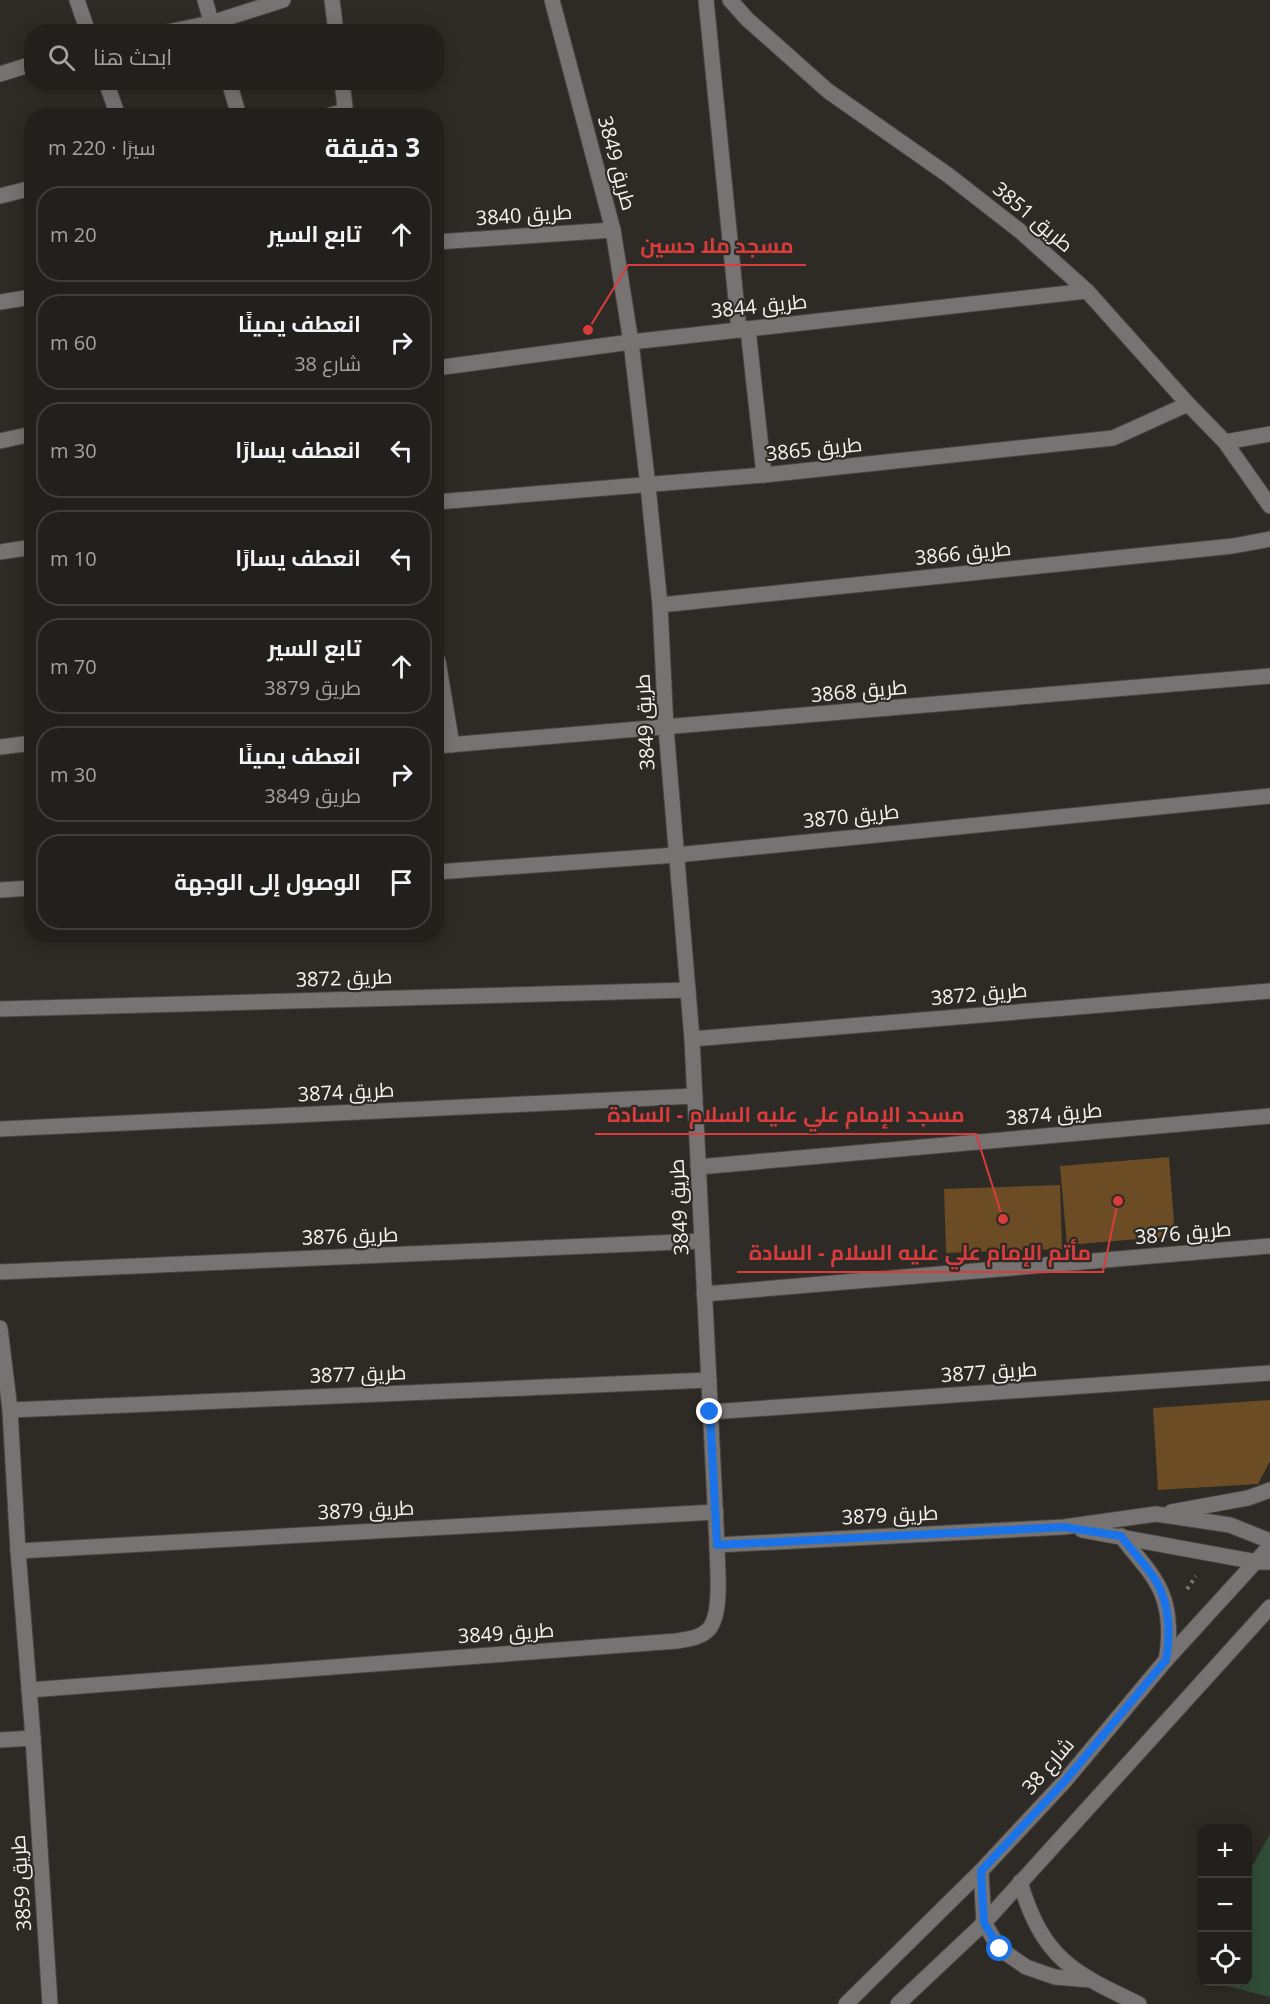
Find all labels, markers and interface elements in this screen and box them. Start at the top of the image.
search box [24,24,444,90]
icon: search [45,41,78,74]
text: ابحث هنا [93,41,172,71]
street label: طريق 3849 [592,113,643,213]
text: 3 دقيقة [325,129,420,165]
text: سيرًا · 220 m [48,134,155,161]
street label: طريق 3851 [988,175,1079,258]
street label: طريق 3840 [475,198,573,231]
text: تابع السير [268,218,361,248]
icon: ahead [385,218,418,251]
text: 20 m [50,221,97,248]
callout: مسجد ملا حسين [628,226,806,265]
text: مسجد ملا حسين [640,231,794,259]
street label: طريق 3844 [709,287,808,324]
text: انعطف يمينًا [238,308,361,338]
icon: right [385,326,418,359]
text: 60 m [50,329,97,356]
text: شارع 38 [294,350,361,377]
street label: طريق 3865 [764,430,863,467]
text: انعطف يسارًا [235,434,361,464]
icon: left [385,434,418,467]
text: 30 m [50,437,97,464]
street label: طريق 3866 [913,534,1012,571]
text: انعطف يسارًا [235,542,361,572]
icon: left [385,542,418,575]
text: 10 m [50,545,97,572]
text: تابع السير [268,632,361,662]
icon: ahead [385,650,418,683]
text: 70 m [50,653,97,680]
street label: طريق 3849 [628,673,661,771]
street label: طريق 3868 [810,673,908,708]
text: طريق 3879 [264,674,361,701]
text: انعطف يمينًا [238,740,361,770]
icon: right [385,758,418,791]
text: 30 m [50,761,97,788]
text: طريق 3849 [264,782,361,809]
street label: طريق 3870 [801,797,900,834]
text: الوصول إلى الوجهة [174,866,361,896]
icon: arrive [385,866,418,899]
street label: طريق 3872 [295,962,393,993]
street label: طريق 3872 [930,976,1028,1011]
street label: طريق 3874 [297,1075,395,1108]
callout: مسجد الإمام علي عليه السلام - السادة [595,1095,976,1134]
street label: طريق 3874 [1005,1096,1103,1131]
text: مسجد الإمام علي عليه السلام - السادة [607,1100,965,1132]
street label: طريق 3849 [662,1158,695,1256]
street label: طريق 3876 [1134,1215,1232,1250]
street label: طريق 3876 [301,1220,399,1251]
callout: مأتم الإمام علي عليه السلام - السادة [737,1233,1103,1272]
text: مأتم الإمام علي عليه السلام - السادة [749,1238,1091,1270]
street label: طريق 3877 [940,1355,1038,1388]
street label: طريق 3877 [309,1358,407,1389]
route end [696,1398,722,1424]
street label: طريق 3879 [317,1493,415,1526]
street label: طريق 3879 [841,1498,939,1531]
street label: طريق 3849 [457,1616,555,1649]
street label: شارع 38 [1016,1732,1080,1800]
map controls [1198,1824,1252,1986]
button: + [1198,1824,1252,1878]
street label: طريق 3859 [4,1834,37,1932]
button: − [1198,1878,1252,1932]
button: locate [1198,1932,1252,1986]
route start [986,1935,1012,1961]

